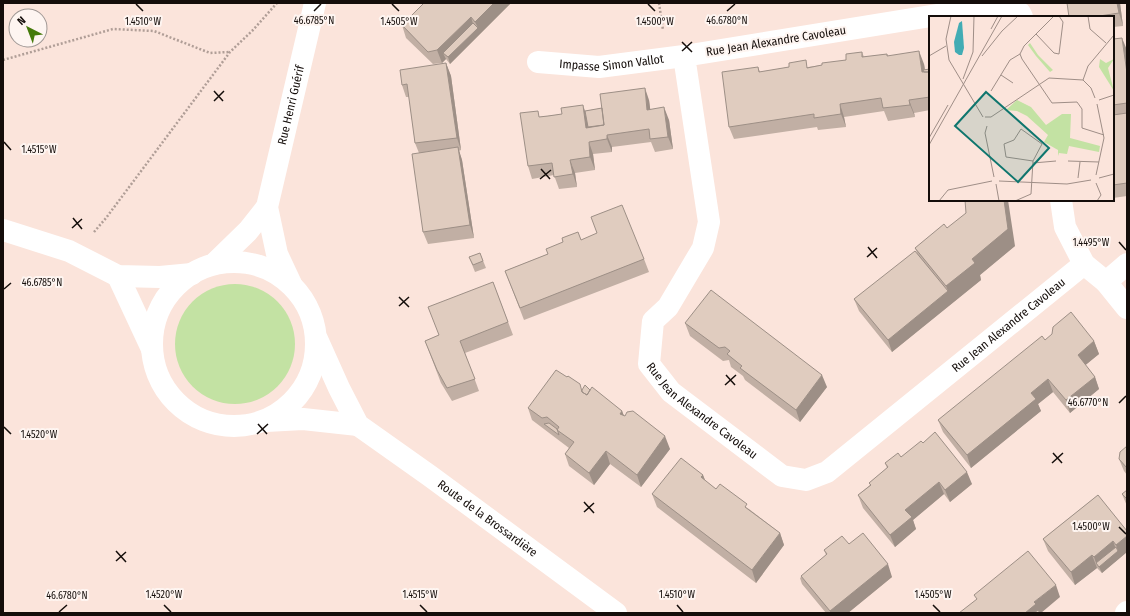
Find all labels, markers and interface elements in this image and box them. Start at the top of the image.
north arrow [8,8,48,48]
text: N [15,14,28,28]
text: 46.6785°N [294,15,334,27]
text: 46.6780°N [706,15,748,27]
text: 1.4510°W [125,16,161,28]
text: 1.4505°W [381,16,418,28]
text: 1.4500°W [636,16,674,28]
inset map [929,16,1114,201]
street label: Rue Jean Alexandre Cavoleau [705,23,847,59]
street label: Impasse Simon Vallot [559,52,665,74]
street label: Rue Henri Guérif [275,63,307,146]
text: 1.4515°W [21,144,57,156]
text: 1.4495°W [1073,237,1110,249]
street label: Rue Jean Alexandre Cavoleau [949,275,1068,375]
text: 46.6785°N [22,277,62,289]
street label: Rue Jean Alexandre Cavoleau [644,360,760,462]
text: 46.6770°N [1068,397,1108,409]
text: 1.4520°W [21,429,58,441]
street label: Route de la Brossardière [435,477,540,560]
text: 1.4500°W [1072,521,1110,533]
text: 1.4520°W [146,589,183,601]
text: 1.4515°W [402,589,438,601]
text: 1.4510°W [659,589,695,601]
text: 1.4505°W [915,589,952,601]
text: 46.6780°N [46,590,88,602]

